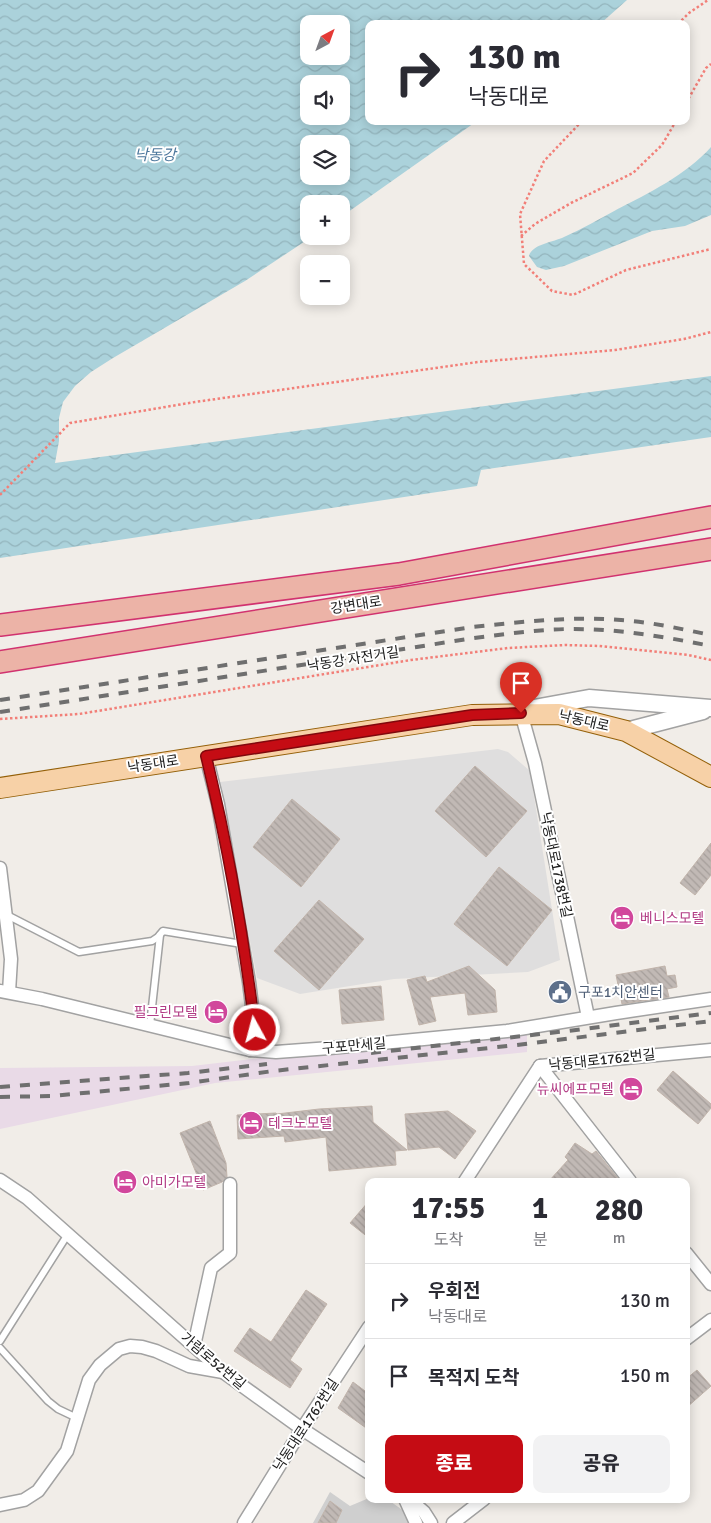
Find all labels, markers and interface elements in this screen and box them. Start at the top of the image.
north arrow [300,15,350,65]
map controls [300,15,350,305]
text: 130 m [468,35,561,78]
icon: right [385,40,450,105]
button: sound [300,75,350,125]
text: 낙동대로 [468,83,549,110]
button: layers [300,135,350,185]
water label: 낙동강 [134,146,178,164]
button: + [300,195,350,245]
button: − [300,255,350,305]
street label: 강변대로 [329,593,383,617]
street label: 낙동강 자전거길 [306,643,400,675]
pin [500,662,542,713]
icon: arrive [507,669,535,697]
street label: 낙동대로 [557,707,611,735]
street label: 낙동대로 [126,752,180,776]
street label: 낙동대로1738번길 [537,811,575,919]
hotel icon: 베니스모텔 [609,905,635,931]
place label: 베니스모텔 [640,910,704,927]
public building icon: 구포1치안센터 [547,979,573,1005]
place label: 구포1치안센터 [578,984,663,1001]
hotel icon: 필그린모텔 [203,999,229,1025]
position arrow [228,1003,280,1055]
place label: 필그린모텔 [134,1004,198,1021]
street label: 구포만세길 [321,1035,387,1057]
street label: 낙동대로1762번길 [548,1046,656,1074]
hotel icon: 뉴씨에프모텔 [618,1076,644,1102]
place label: 뉴씨에프모텔 [537,1081,614,1098]
hotel icon: 테크노모텔 [238,1110,264,1136]
place label: 테크노모텔 [268,1115,332,1132]
hotel icon: 아미가모텔 [112,1169,138,1195]
place label: 아미가모텔 [142,1174,206,1191]
text: 17:55 [412,1190,485,1227]
text: 1 [532,1190,548,1227]
text: 280 [595,1192,643,1229]
text: m [613,1228,625,1248]
text: 도착 [434,1230,463,1250]
text: 분 [533,1230,547,1250]
text: 우회전 [428,1279,480,1303]
icon: right [385,1287,413,1315]
text: 130 m [620,1289,670,1313]
text: 낙동대로 [428,1307,487,1327]
street label: 가람로52번길 [177,1329,249,1393]
icon: arrive [385,1362,413,1390]
text: 150 m [620,1364,670,1388]
text: 목적지 도착 [428,1366,520,1390]
street label: 낙동대로1762번길 [270,1375,342,1475]
button: 종료 [385,1435,523,1493]
button: 공유 [533,1435,670,1493]

